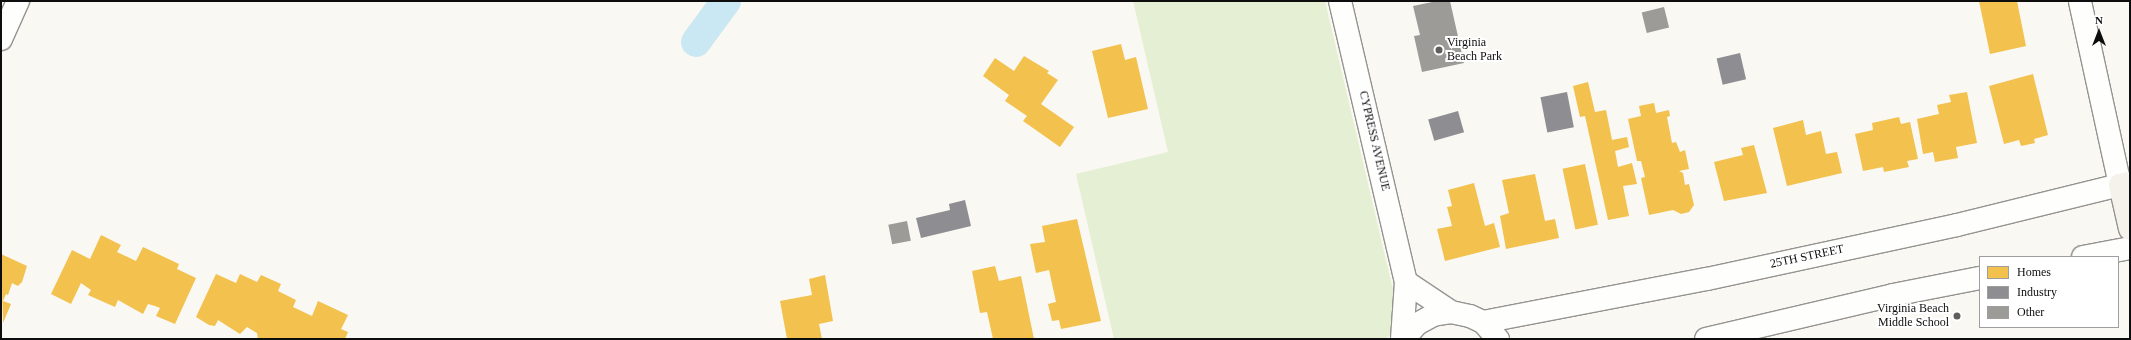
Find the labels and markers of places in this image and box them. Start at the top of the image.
place label: Virginia Beach Park [1447,36,1502,64]
marker: Virginia Beach Park [1434,45,1444,55]
place label: Virginia Beach Middle School [1877,302,1949,330]
marker: Virginia Beach Middle School [1952,311,1962,321]

